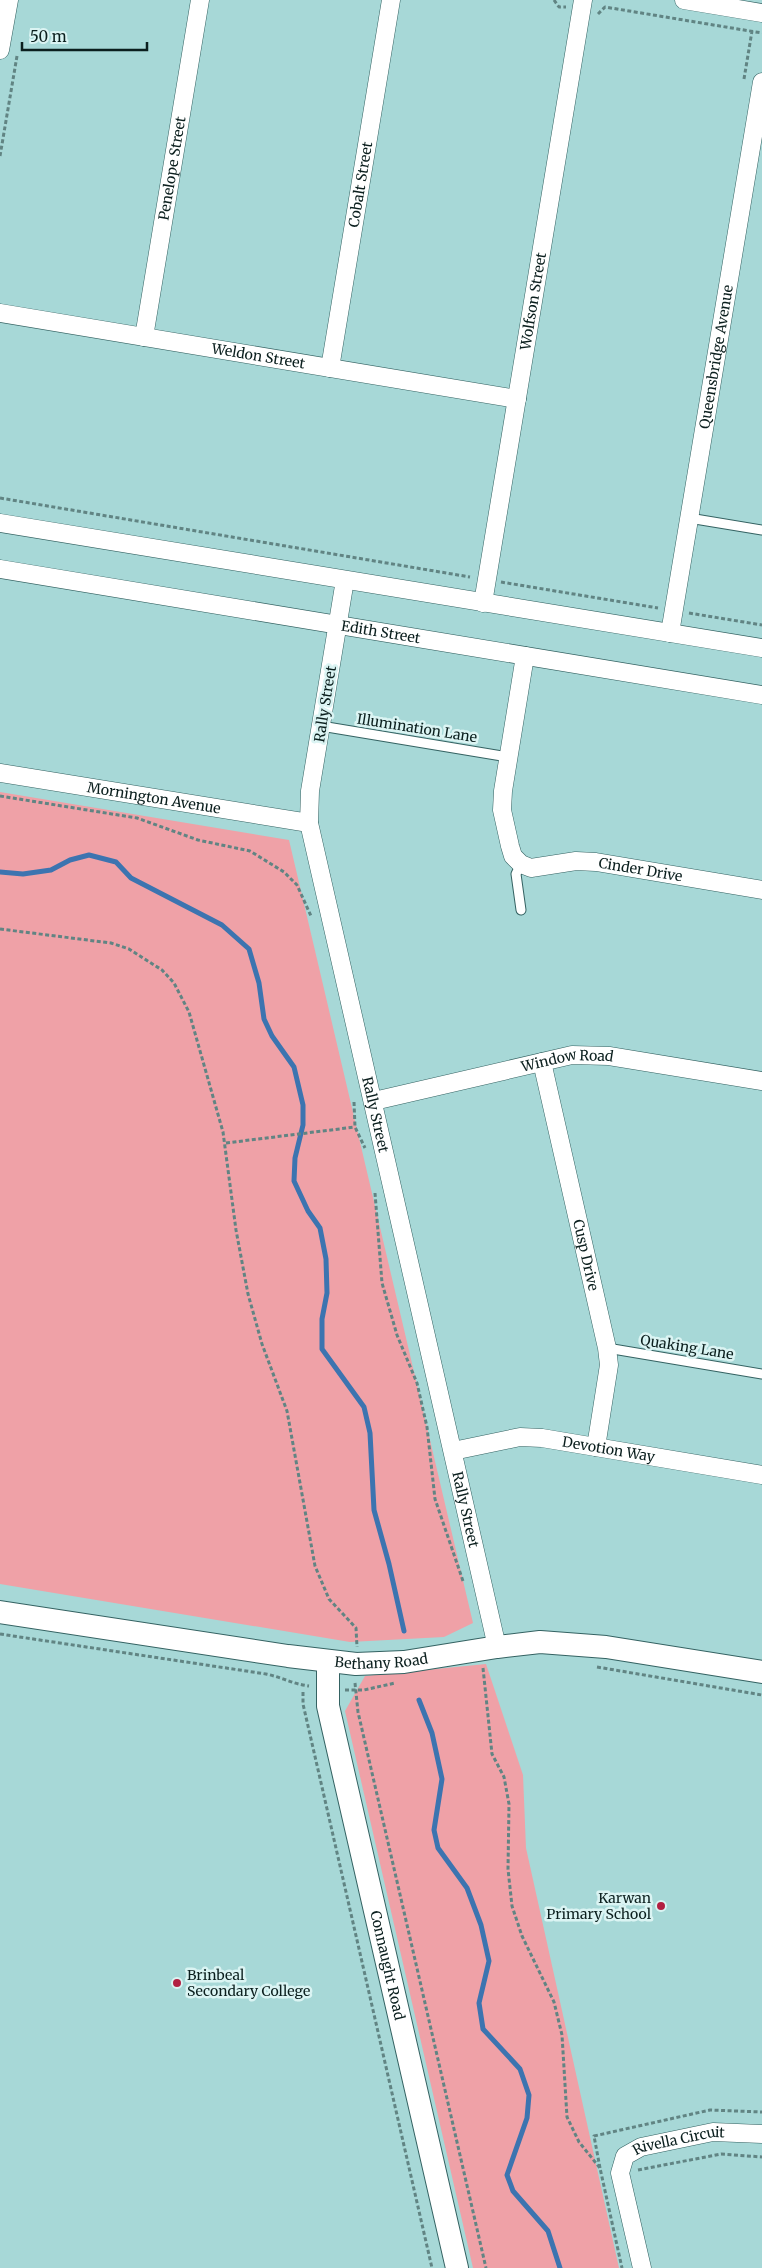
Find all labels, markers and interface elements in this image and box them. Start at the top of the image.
scale bar [22,20,148,52]
text: 50 m [30,27,67,46]
street label: Penelope Street [155,115,190,222]
street label: Cobalt Street [344,140,376,229]
street label: Wolfson Street [516,250,550,352]
street label: Queensbridge Avenue [695,283,737,430]
street label: Weldon Street [209,339,307,373]
street label: Edith Street [340,617,422,647]
street label: Rally Street [310,664,340,744]
street label: Illumination Lane [356,710,478,746]
street label: Mornington Avenue [86,778,222,818]
street label: Cinder Drive [597,854,684,885]
street label: Window Road [518,1045,615,1076]
street label: Rally Street [358,1075,393,1155]
street label: Cusp Drive [569,1218,603,1293]
street label: Quaking Lane [639,1331,735,1363]
street label: Devotion Way [561,1433,657,1466]
street label: Rally Street [448,1470,483,1550]
street label: Bethany Road [333,1649,430,1673]
place label: Karwan Primary School [546,1889,652,1923]
marker: Karwan Primary School [655,1900,667,1912]
street label: Connaught Road [366,1909,409,2022]
place label: Brinbeal Secondary College [187,1966,310,2000]
marker: Brinbeal Secondary College [171,1977,183,1989]
street label: Rivella Circuit [629,2123,726,2159]

